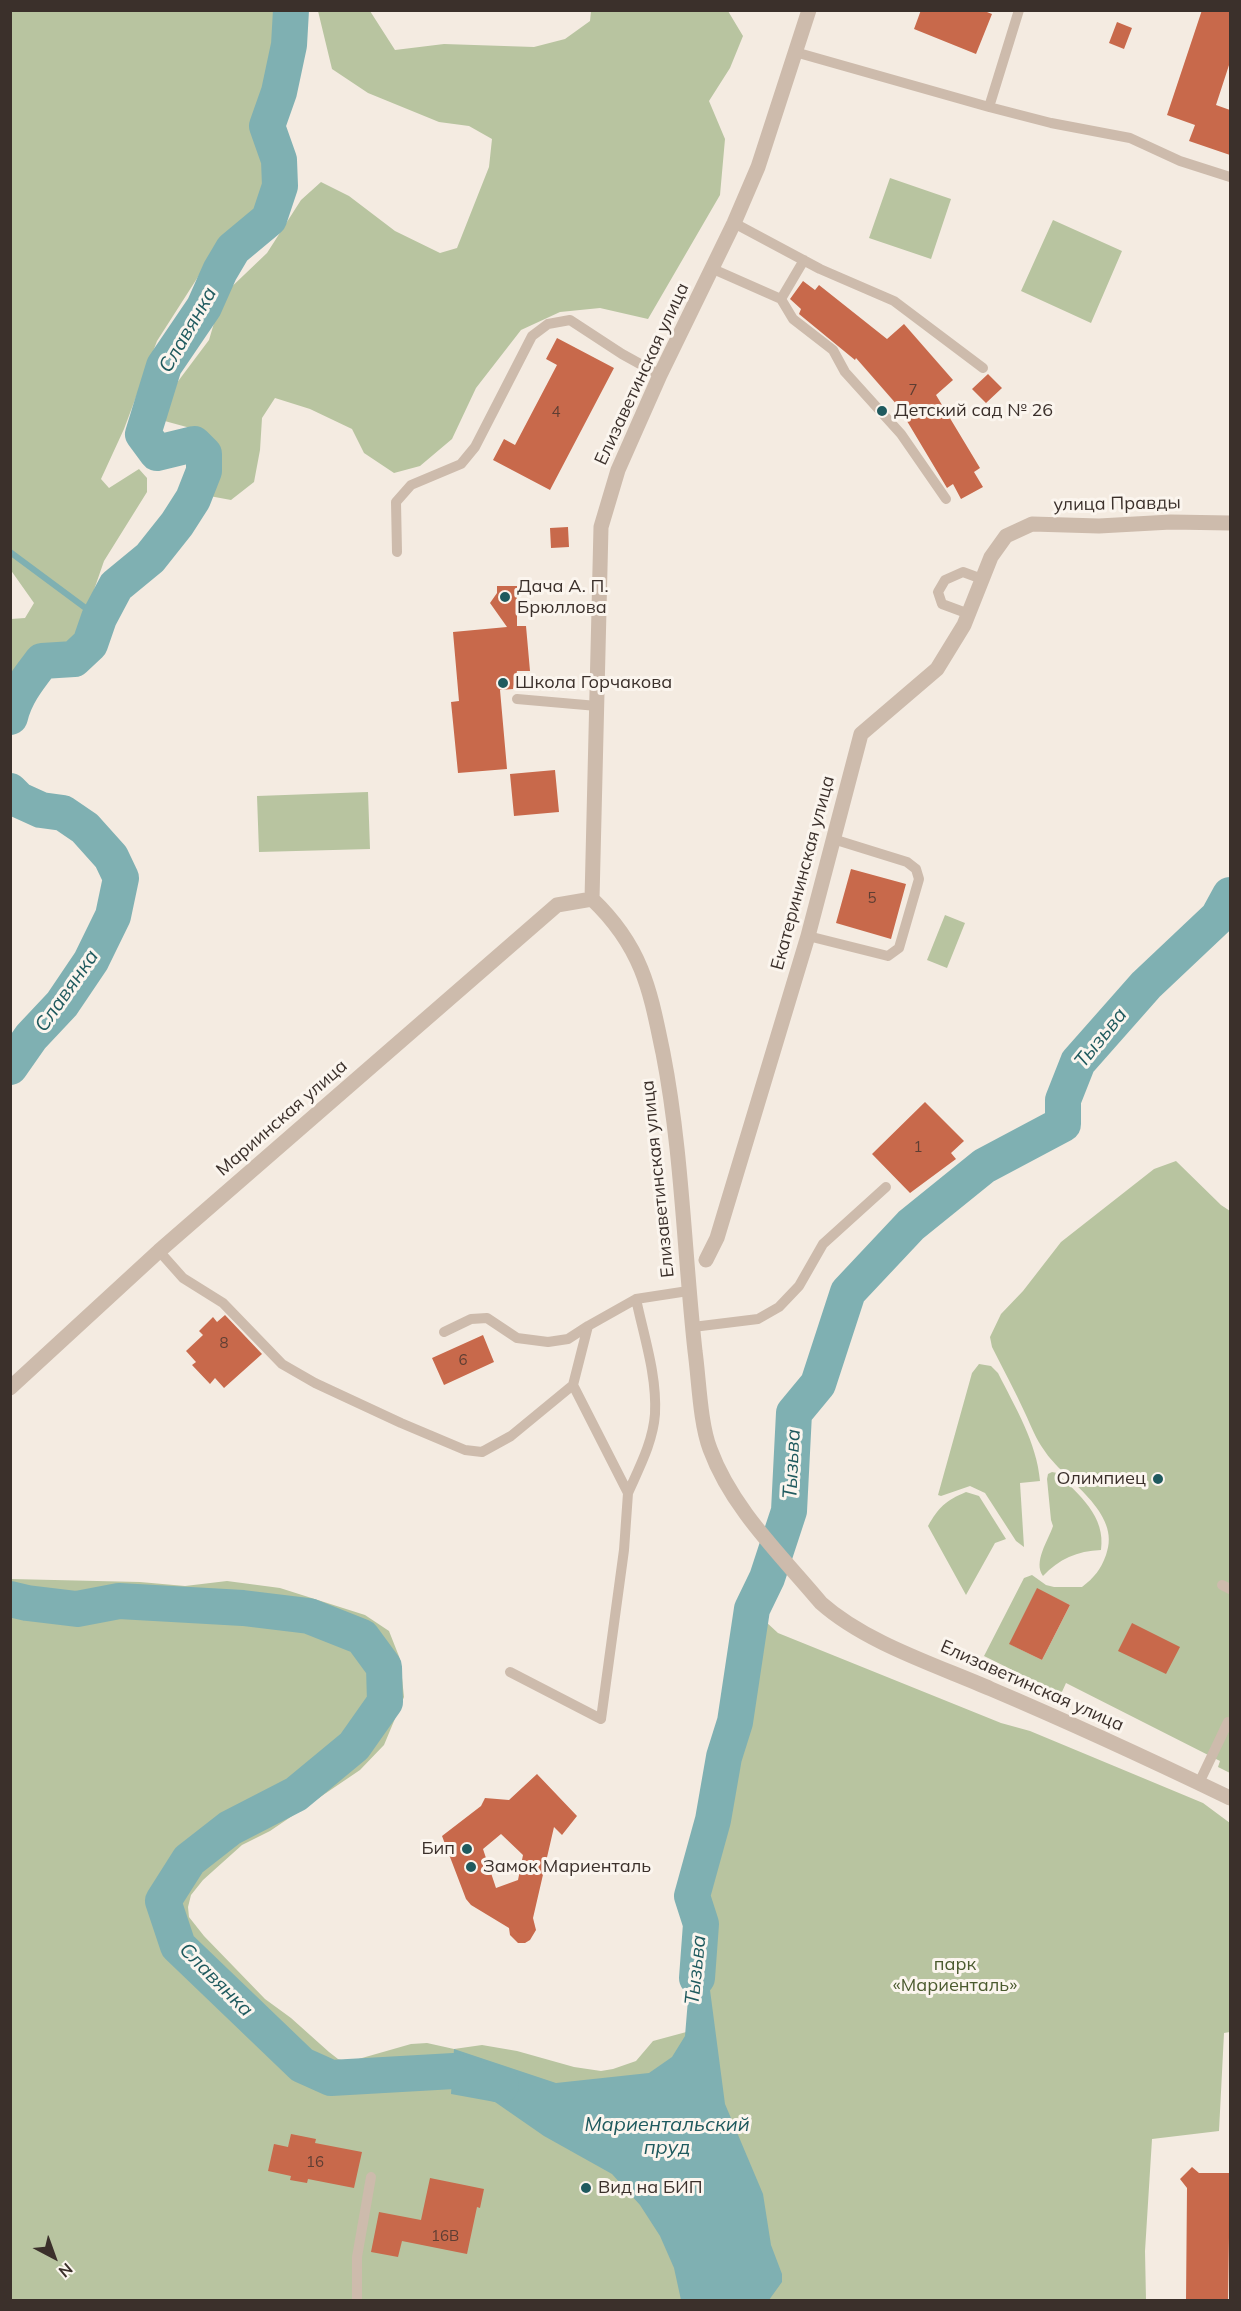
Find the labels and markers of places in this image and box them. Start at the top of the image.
place label: Детский сад № 26 [894,400,1053,422]
marker: Детский сад № 26 [875,404,889,418]
place label: Дача А. П. Брюллова [517,576,608,618]
marker: Дача А. П. Брюллова [498,590,512,604]
place label: Школа Горчакова [515,672,672,694]
marker: Школа Горчакова [496,676,510,690]
place label: Олимпиец [1057,1468,1146,1490]
marker: Олимпиец [1151,1472,1165,1486]
place label: Бип [421,1838,455,1860]
marker: Бип [460,1842,474,1856]
place label: Замок Мариенталь [483,1856,651,1878]
marker: Замок Мариенталь [464,1860,478,1874]
place label: Вид на БИП [598,2177,702,2199]
marker: Вид на БИП [579,2181,593,2195]

